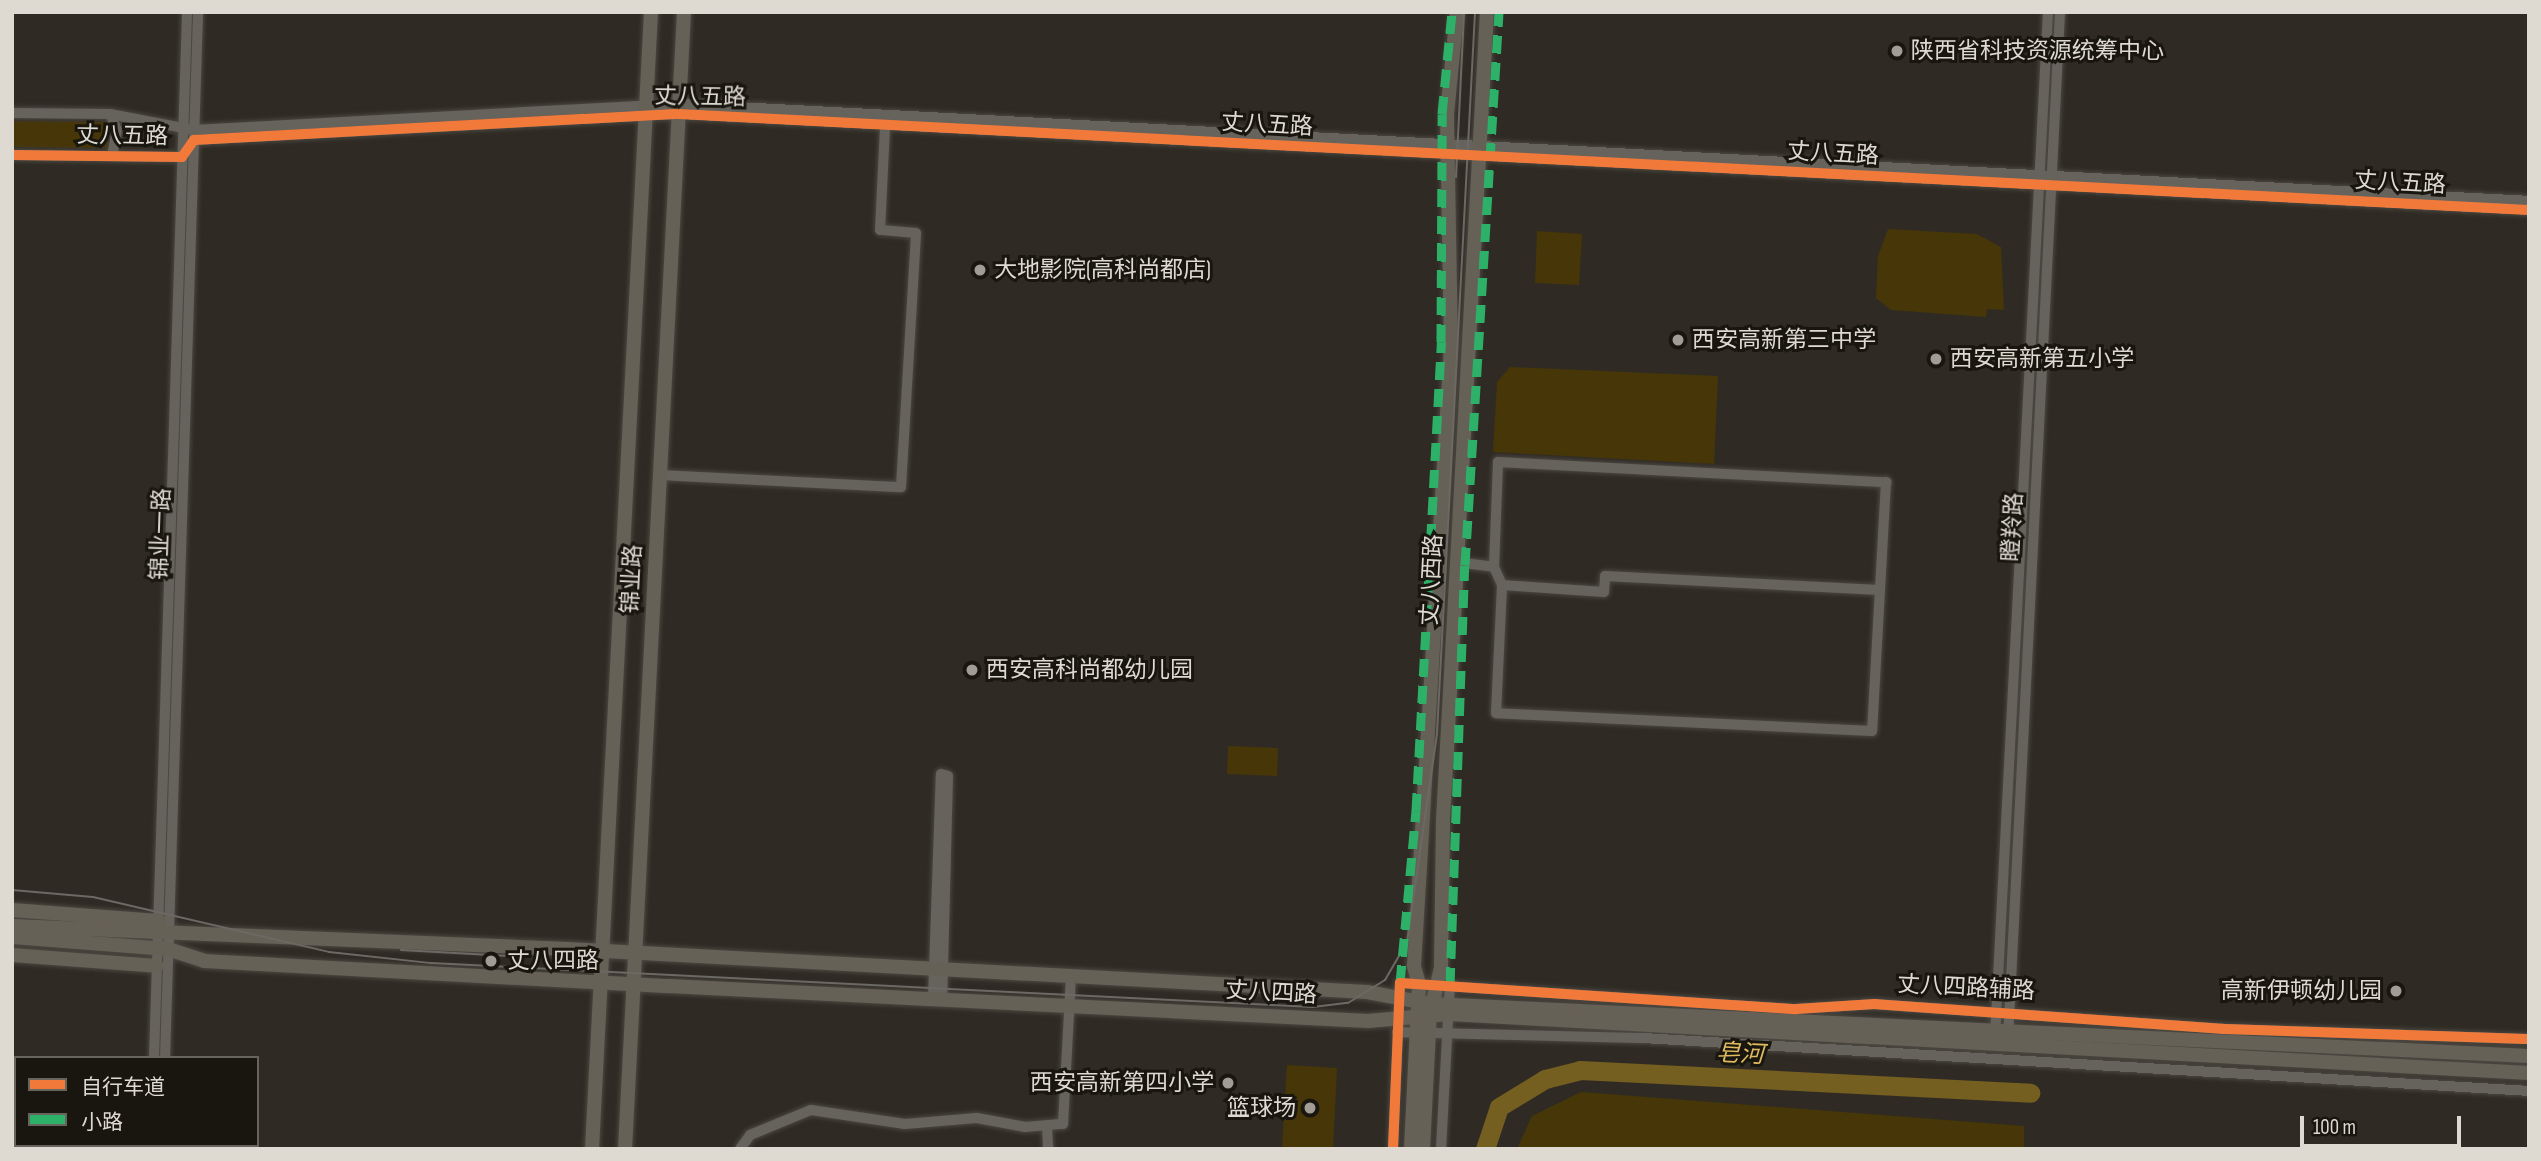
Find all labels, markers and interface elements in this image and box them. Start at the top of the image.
place label: 陕西省科技资源统筹中心 [1911,37,2164,65]
marker: 陕西省科技资源统筹中心 [1889,43,1905,59]
street label: 丈八五路 [654,82,746,112]
street label: 丈八五路 [1220,109,1314,141]
street label: 丈八五路 [76,121,168,151]
street label: 丈八五路 [1786,138,1880,170]
street label: 丈八五路 [2353,167,2447,199]
place label: 大地影院(高科尚都店) [994,256,1211,284]
marker: 大地影院(高科尚都店) [972,262,988,278]
place label: 西安高新第三中学 [1692,326,1876,354]
marker: 西安高新第三中学 [1670,332,1686,348]
place label: 西安高新第五小学 [1950,345,2134,373]
marker: 西安高新第五小学 [1928,351,1944,367]
street label: 锦业一路 [146,488,176,580]
street label: 瞪羚路 [1997,492,2029,562]
street label: 丈八西路 [1416,533,1448,627]
street label: 锦业路 [616,544,648,614]
place label: 西安高科尚都幼儿园 [986,656,1193,684]
marker: 西安高科尚都幼儿园 [964,662,980,678]
place label: 丈八四路 [507,947,599,975]
marker: 丈八四路 [481,951,501,971]
street label: 丈八四路辅路 [1896,971,2036,1005]
street label: 丈八四路 [1224,977,1318,1009]
place label: 高新伊顿幼儿园 [2221,977,2382,1005]
marker: 高新伊顿幼儿园 [2388,983,2404,999]
water label: 皂河 [1715,1038,1765,1070]
legend [14,1056,259,1147]
place label: 西安高新第四小学 [1030,1069,1214,1097]
text: 自行车道 [81,1075,165,1100]
marker: 西安高新第四小学 [1220,1075,1236,1091]
place label: 篮球场 [1227,1094,1296,1122]
marker: 篮球场 [1302,1100,1318,1116]
scale bar [2303,1102,2464,1146]
text: 小路 [81,1110,123,1135]
text: 100 m [2313,1115,2356,1140]

